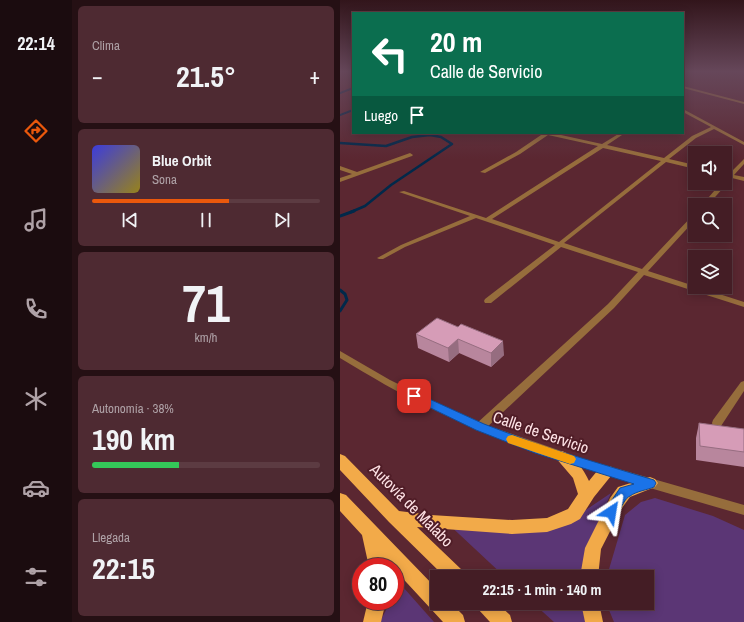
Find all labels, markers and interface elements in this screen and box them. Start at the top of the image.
text: 20 m [430,23,482,61]
icon: left [364,28,416,80]
text: 22:14 [17,31,55,56]
text: Clima [92,37,120,54]
text: 21.5° [176,56,236,96]
text: Calle de Servicio [430,59,542,84]
text: − [92,61,103,91]
text: + [309,61,320,91]
icon: arrive [406,104,428,126]
text: Luego [364,105,398,126]
icon: directions [22,117,50,145]
map controls [688,146,732,294]
button: sound [688,146,732,190]
text: Blue Orbit [152,150,211,171]
text: Sona [152,171,177,188]
button: search [688,198,732,242]
icon: music [22,206,50,234]
icon: previous [119,209,141,231]
icon: pause [195,209,217,231]
icon: next [271,209,293,231]
button: layers [688,250,732,294]
text: 71 [182,268,230,338]
icon: phone [22,295,50,323]
text: km/h [194,329,218,346]
pin [397,379,431,413]
icon: climate [22,385,50,413]
icon: arrive [403,385,425,407]
text: Autonomía · 38% [92,400,174,417]
street label: Calle de Servicio [490,405,592,459]
text: 190 km [92,419,175,459]
street label: Autovía de Malabo [365,458,458,551]
icon: car [22,474,50,502]
position arrow [590,491,632,533]
text: Llegada [92,529,130,546]
text: 22:15 [92,548,155,588]
speed limit sign: 80 [352,558,404,610]
icon: filters [22,563,50,591]
text: 22:15 · 1 min · 140 m [483,579,601,600]

